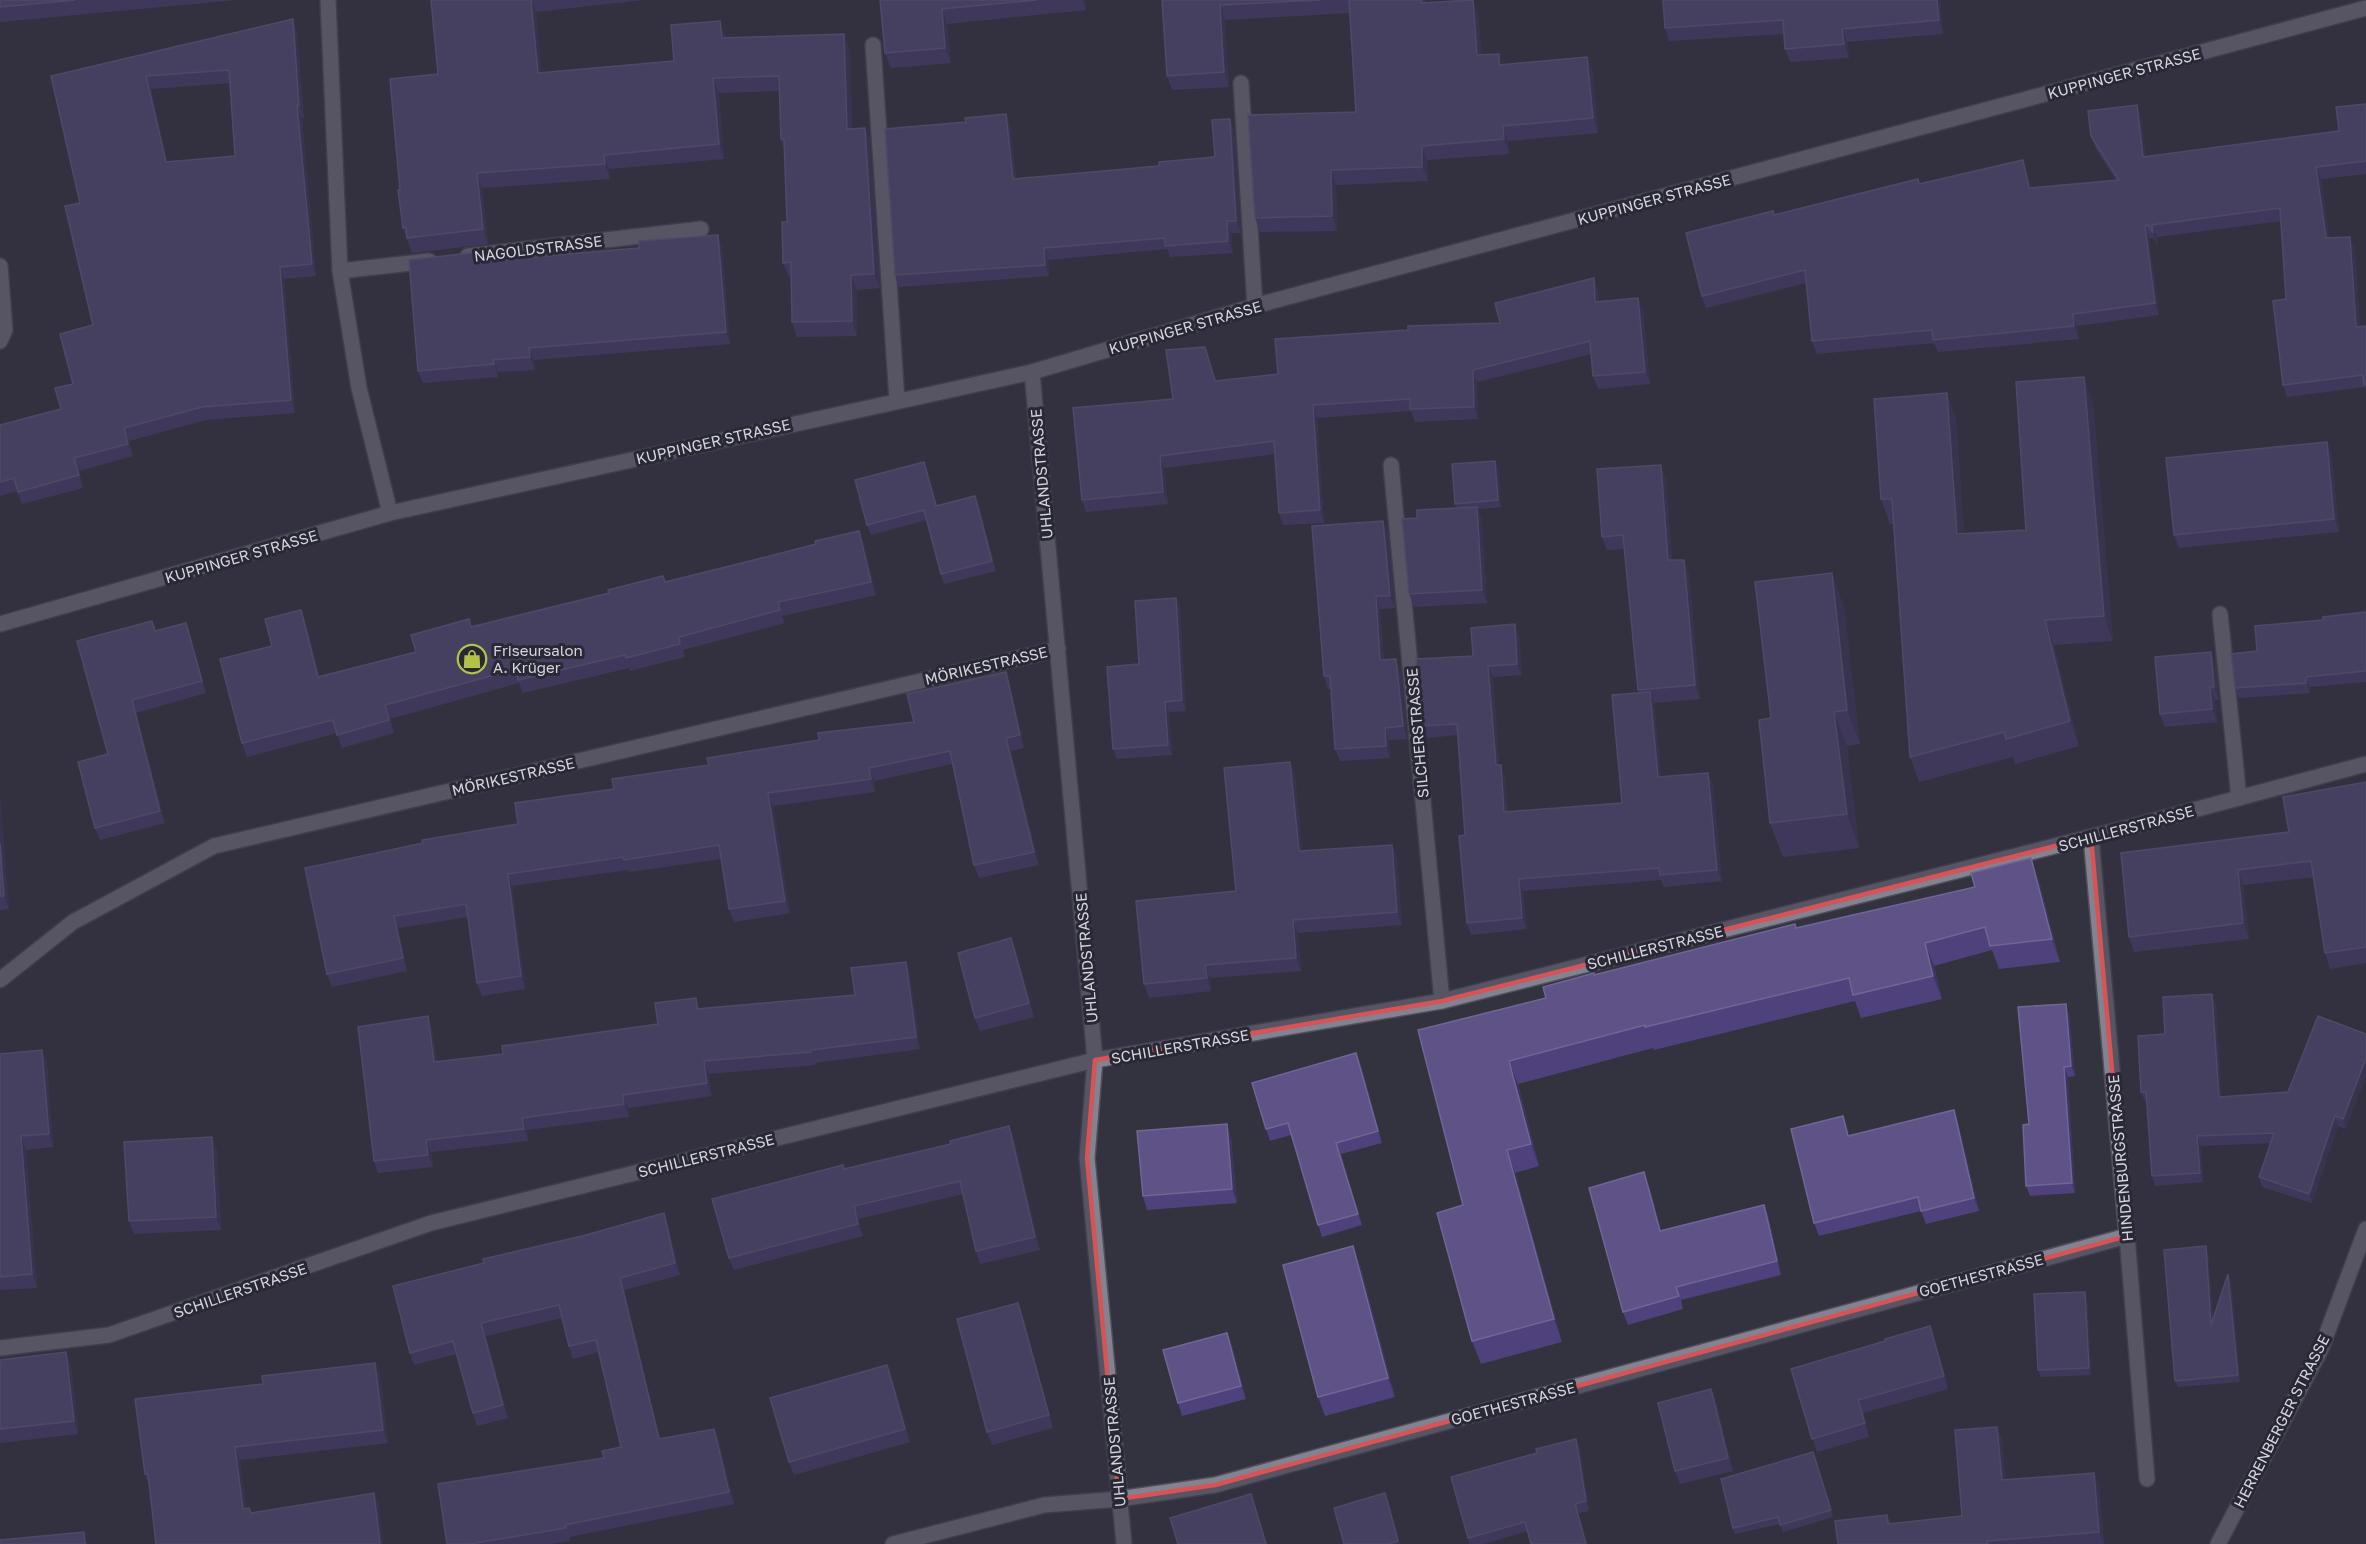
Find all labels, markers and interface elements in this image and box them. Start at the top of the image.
street label: KUPPINGER STRASSE [2045,44,2203,102]
street label: KUPPINGER STRASSE [1575,170,1733,228]
street label: NAGOLDSTRASSE [473,231,603,265]
street label: KUPPINGER STRASSE [1107,297,1263,357]
street label: UHLANDSTRASSE [1026,408,1056,540]
street label: KUPPINGER STRASSE [634,414,792,468]
street label: KUPPINGER STRASSE [163,526,319,586]
place label: Friseursalon A. Krüger [493,641,583,676]
street label: MÖRIKESTRASSE [923,642,1049,688]
shop icon: Friseursalon A. Krüger [456,643,488,675]
street label: SILCHERSTRASSE [1402,667,1432,799]
street label: MÖRIKESTRASSE [450,753,576,799]
street label: SCHILLERSTRASSE [2056,801,2196,855]
street label: UHLANDSTRASSE [1071,892,1101,1024]
street label: SCHILLERSTRASSE [1585,921,1725,973]
street label: SCHILLERSTRASSE [1110,1025,1250,1067]
street label: HINDENBURGSTRASSE [2104,1074,2136,1242]
street label: SCHILLERSTRASSE [636,1129,776,1181]
street label: GOETHESTRASSE [1917,1250,2045,1300]
street label: SCHILLERSTRASSE [171,1259,309,1321]
street label: HERRENBERGER STRASSE [2229,1331,2333,1511]
street label: UHLANDSTRASSE [1099,1376,1129,1508]
street label: GOETHESTRASSE [1449,1378,1577,1428]

